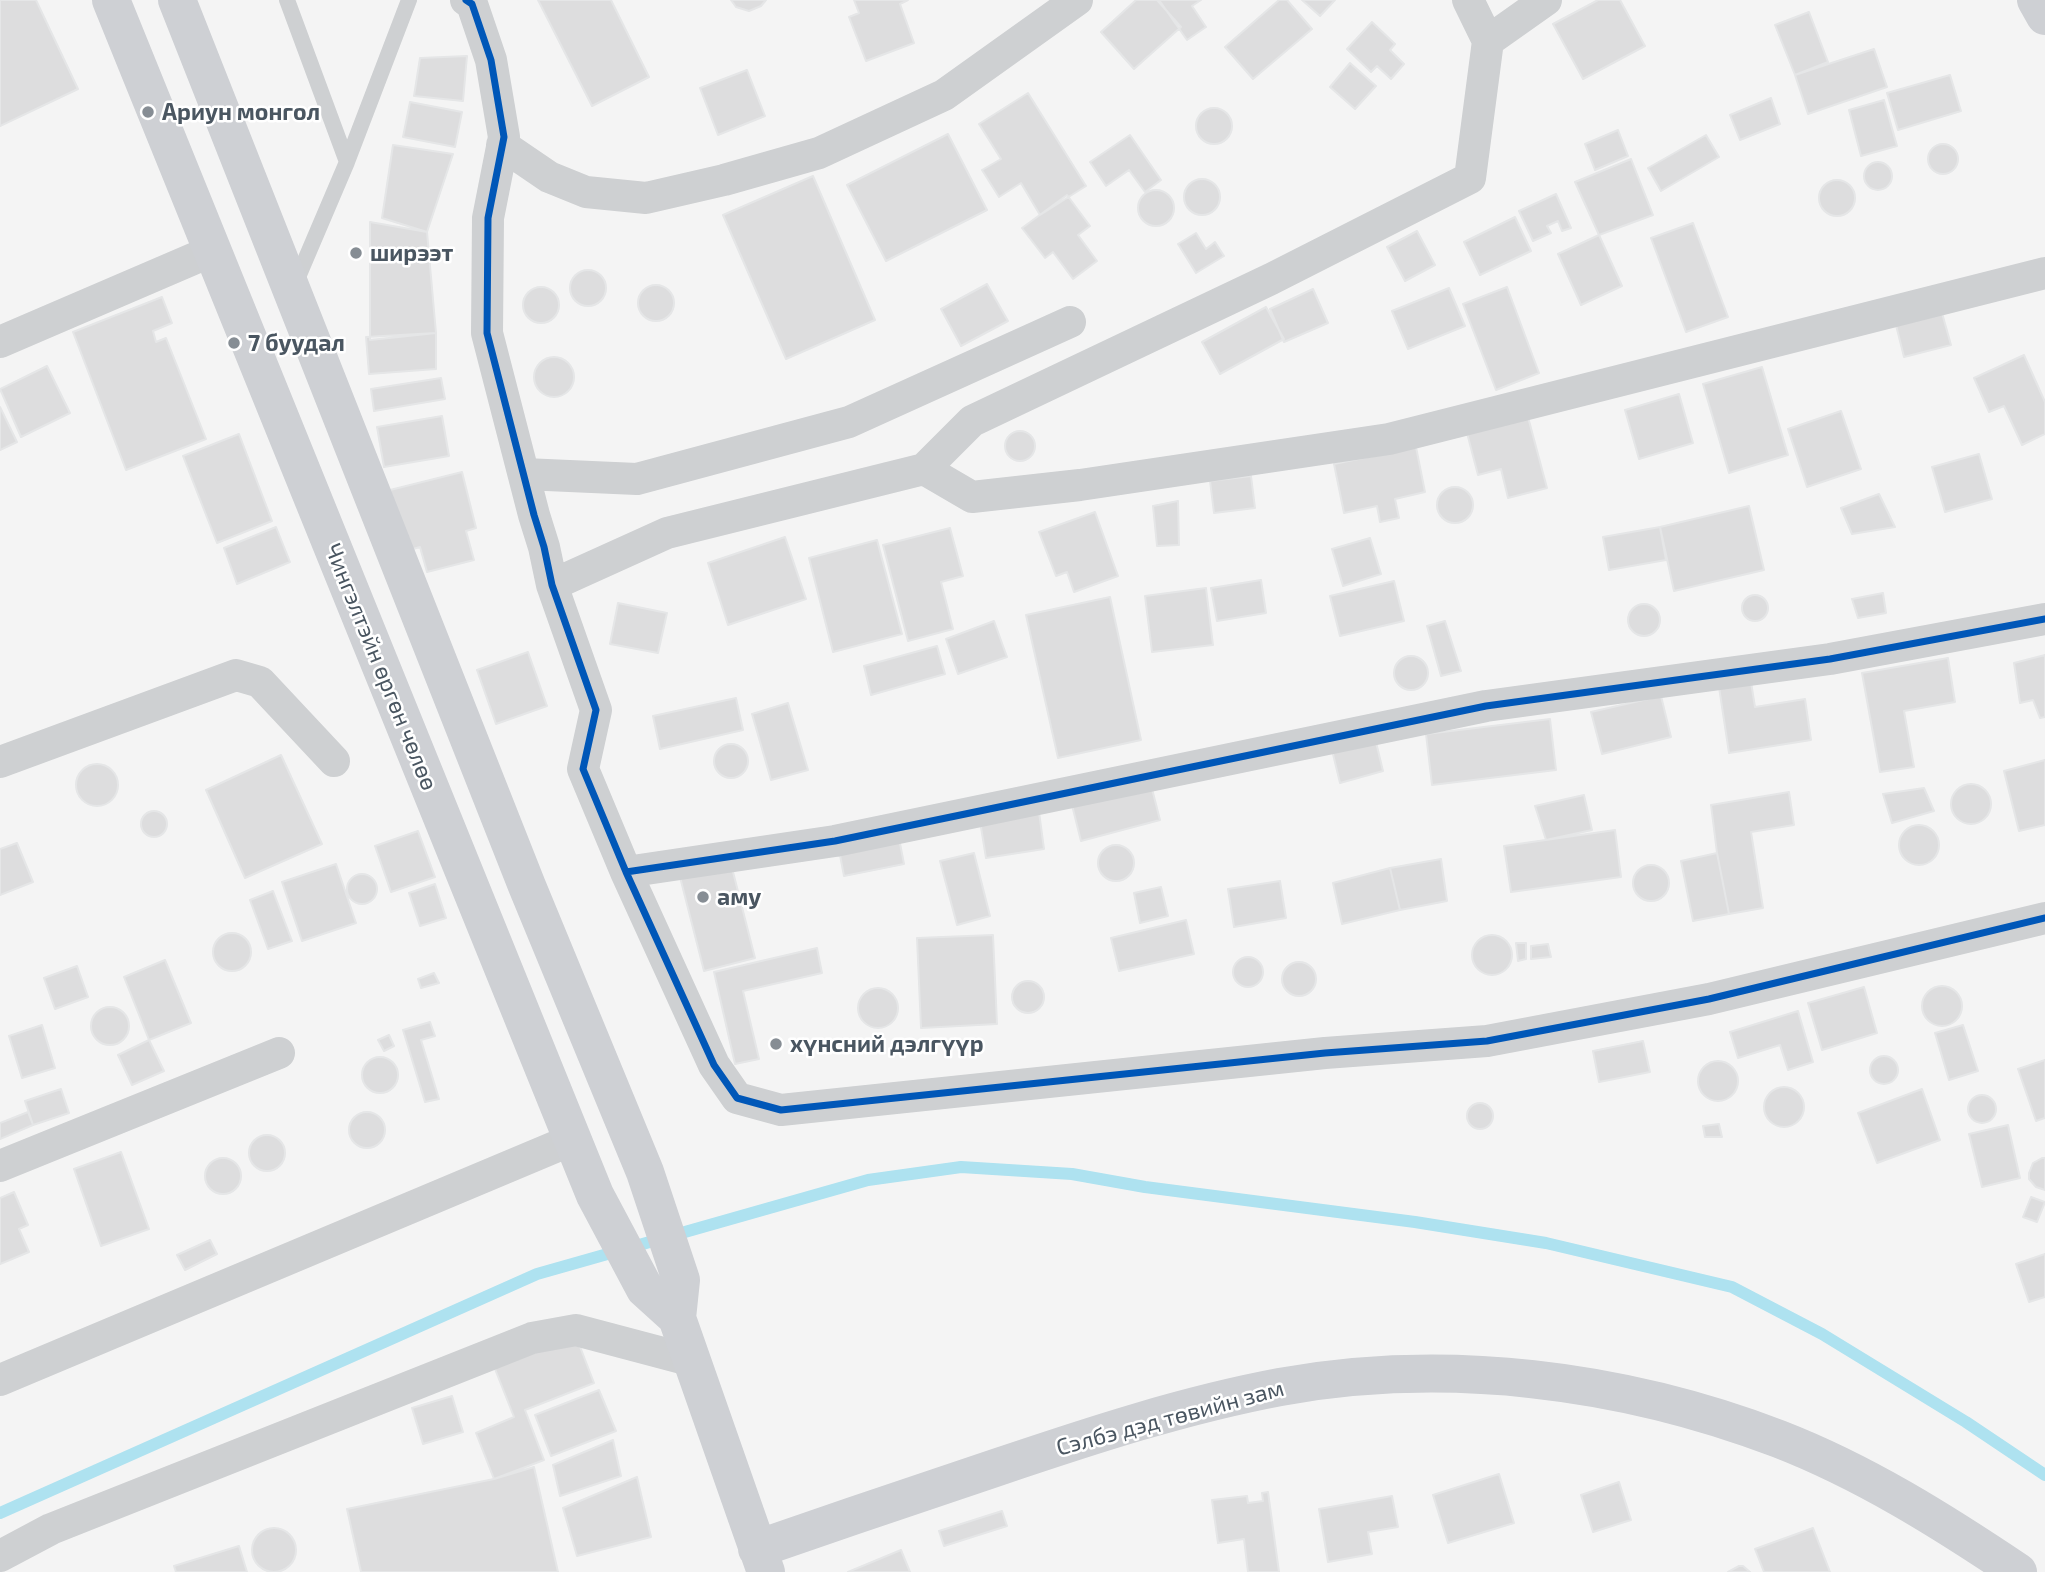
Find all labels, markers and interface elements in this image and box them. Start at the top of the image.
place label: Ариун монгол [162,98,320,126]
marker: Ариун монгол [140,104,156,120]
place label: ширээт [370,239,453,267]
marker: ширээт [348,245,364,261]
place label: 7 буудал [248,329,345,357]
marker: 7 буудал [226,335,242,351]
street label: Чингэлтэйн өргөн чөлөө [319,540,443,794]
place label: аму [717,883,761,911]
marker: аму [695,889,711,905]
place label: хүнсний дэлгүүр [790,1030,984,1058]
marker: хүнсний дэлгүүр [768,1036,784,1052]
street label: Сэлбэ дэд төвийн зам [1053,1374,1287,1462]

